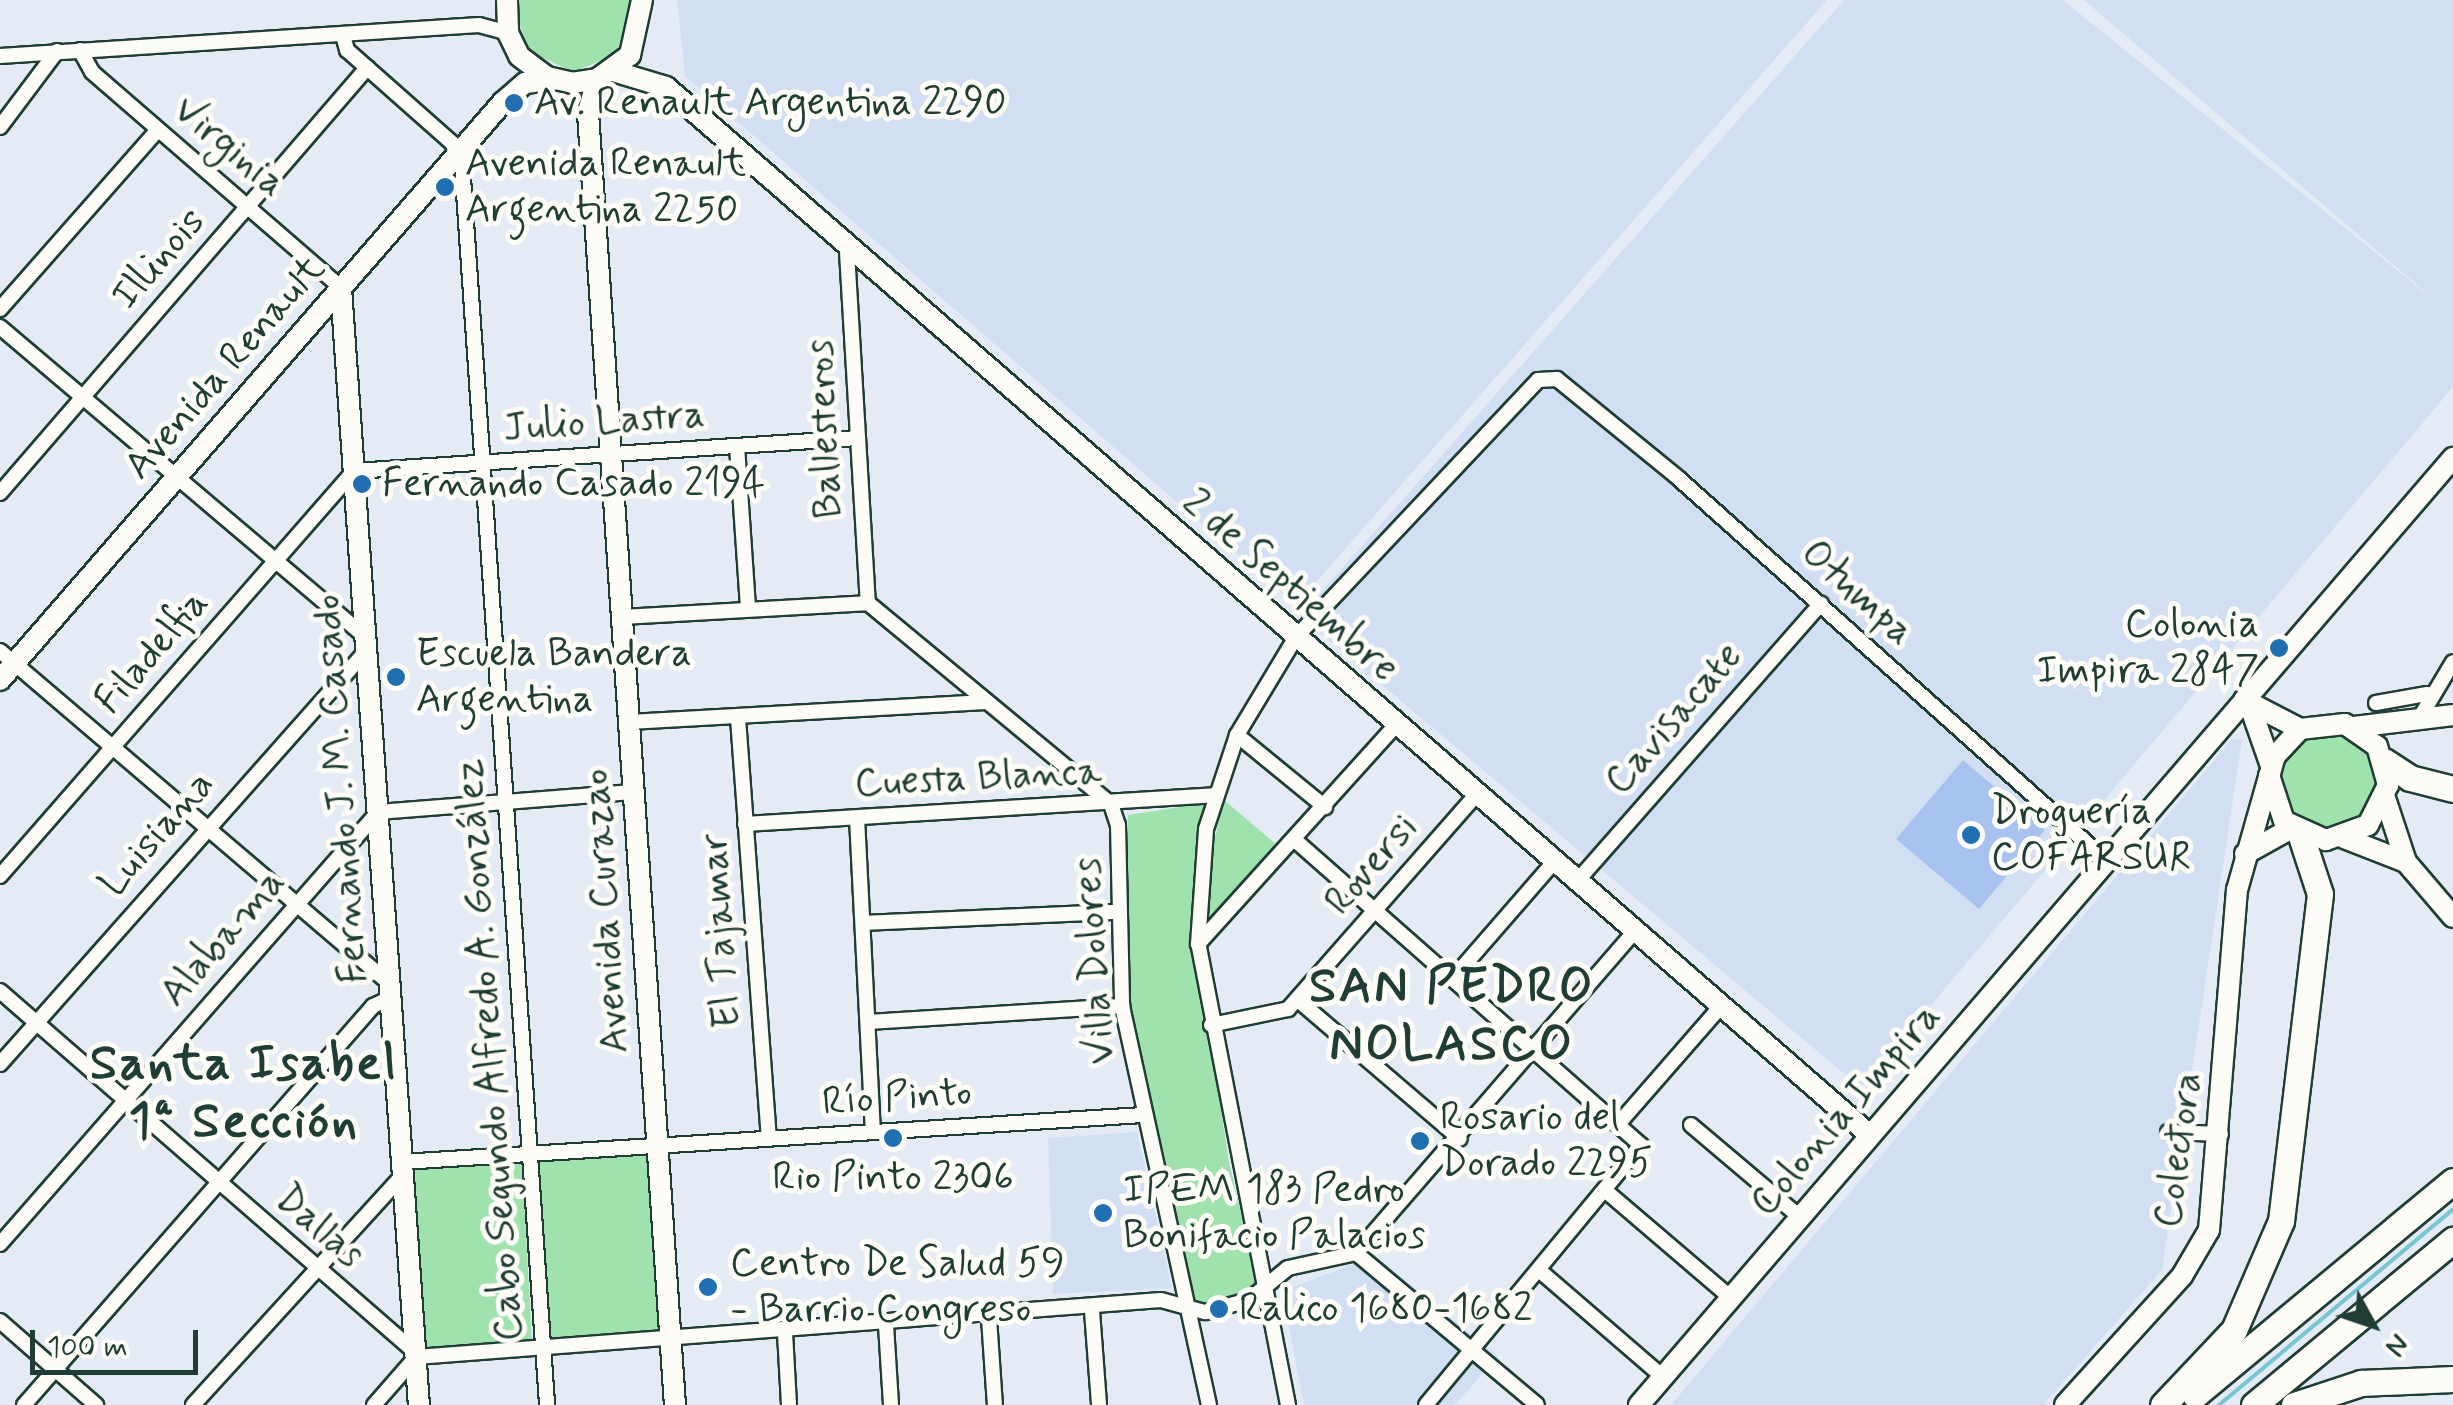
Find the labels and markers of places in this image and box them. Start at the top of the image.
place label: Av. Renault Argentina 2290 [534,79,1017,127]
marker: Av. Renault Argentina 2290 [503,92,525,114]
place label: Avenida Renault Argentina 2250 [465,140,747,234]
marker: Avenida Renault Argentina 2250 [434,176,456,198]
place label: Fernando Casado 2194 [382,460,769,508]
marker: Fernando Casado 2194 [351,473,373,495]
place label: Colonia Impira 2847 [2037,601,2259,695]
place label: Escuela Bandera Argentina [416,630,694,724]
marker: Colonia Impira 2847 [2268,637,2290,659]
marker: Escuela Bandera Argentina [385,666,407,688]
place label: Droguería COFARSUR [1991,788,2191,882]
marker: Droguería COFARSUR [1960,824,1982,846]
place label: Rosario del Dorado 2295 [1440,1094,1652,1188]
marker: Rio Pinto 2306 [882,1127,904,1149]
marker: Rosario del Dorado 2295 [1409,1130,1431,1152]
place label: Rio Pinto 2306 [774,1154,1012,1202]
place label: IPEM 183 Pedro Bonifacio Palacios [1123,1166,1419,1260]
marker: IPEM 183 Pedro Bonifacio Palacios [1092,1202,1114,1224]
place label: Centro De Salud 59 - Barrio Congreso [730,1240,1064,1334]
marker: Centro De Salud 59 - Barrio Congreso [695,1274,721,1300]
place label: Ralico 1680-1682 [1239,1285,1532,1333]
marker: Ralico 1680-1682 [1208,1298,1230,1320]

